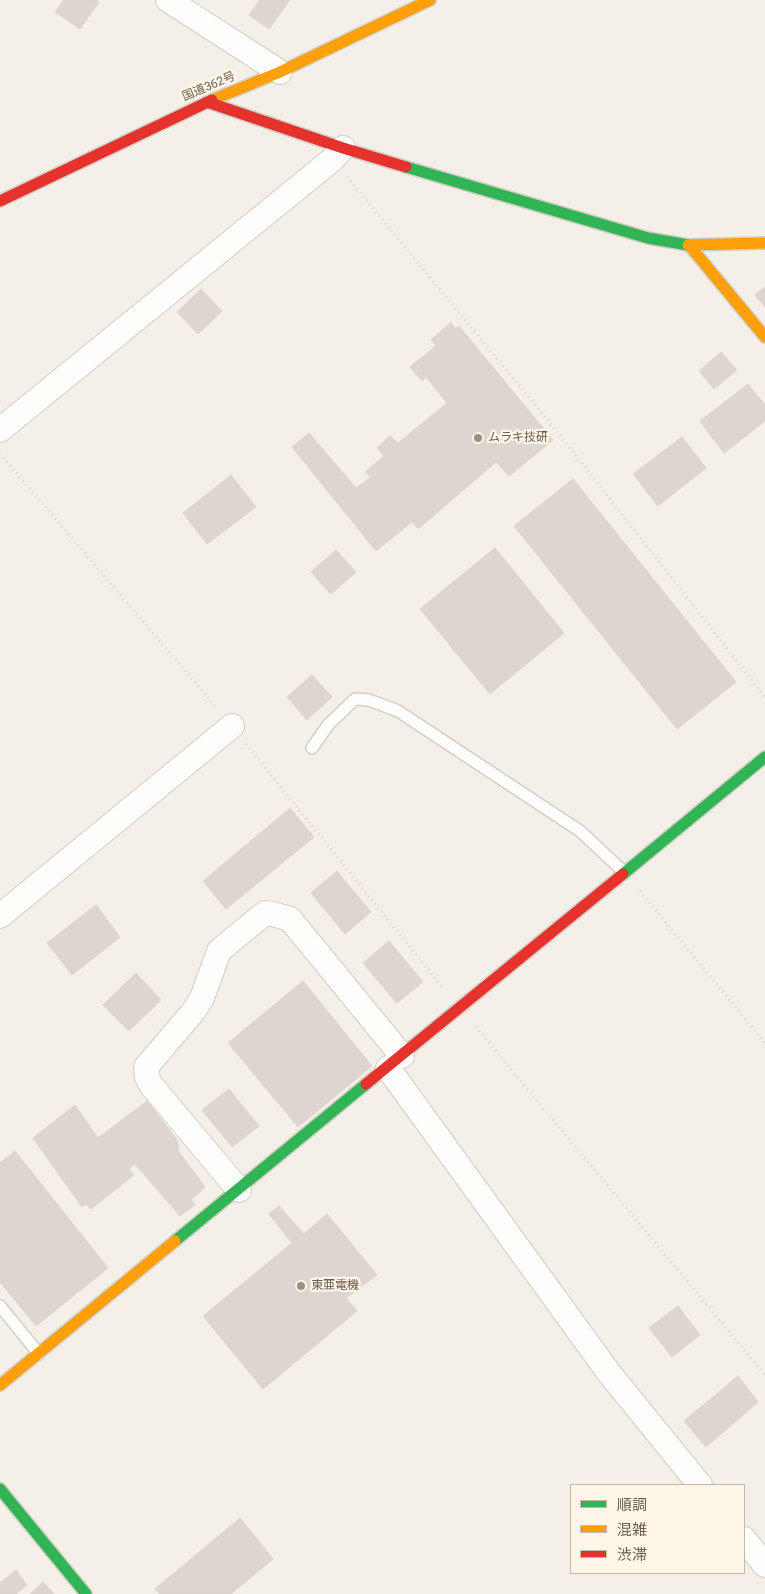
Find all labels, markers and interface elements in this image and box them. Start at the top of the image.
street label: 国道362号 [180,69,238,105]
place label: ムラキ技研 [488,431,548,445]
marker: ムラキ技研 [472,432,484,444]
place label: 東亜電機 [311,1279,359,1293]
marker: 東亜電機 [295,1280,307,1292]
legend [570,1484,745,1574]
text: 順調 [617,1496,647,1514]
text: 混雑 [617,1521,647,1539]
text: 渋滞 [617,1546,647,1564]

